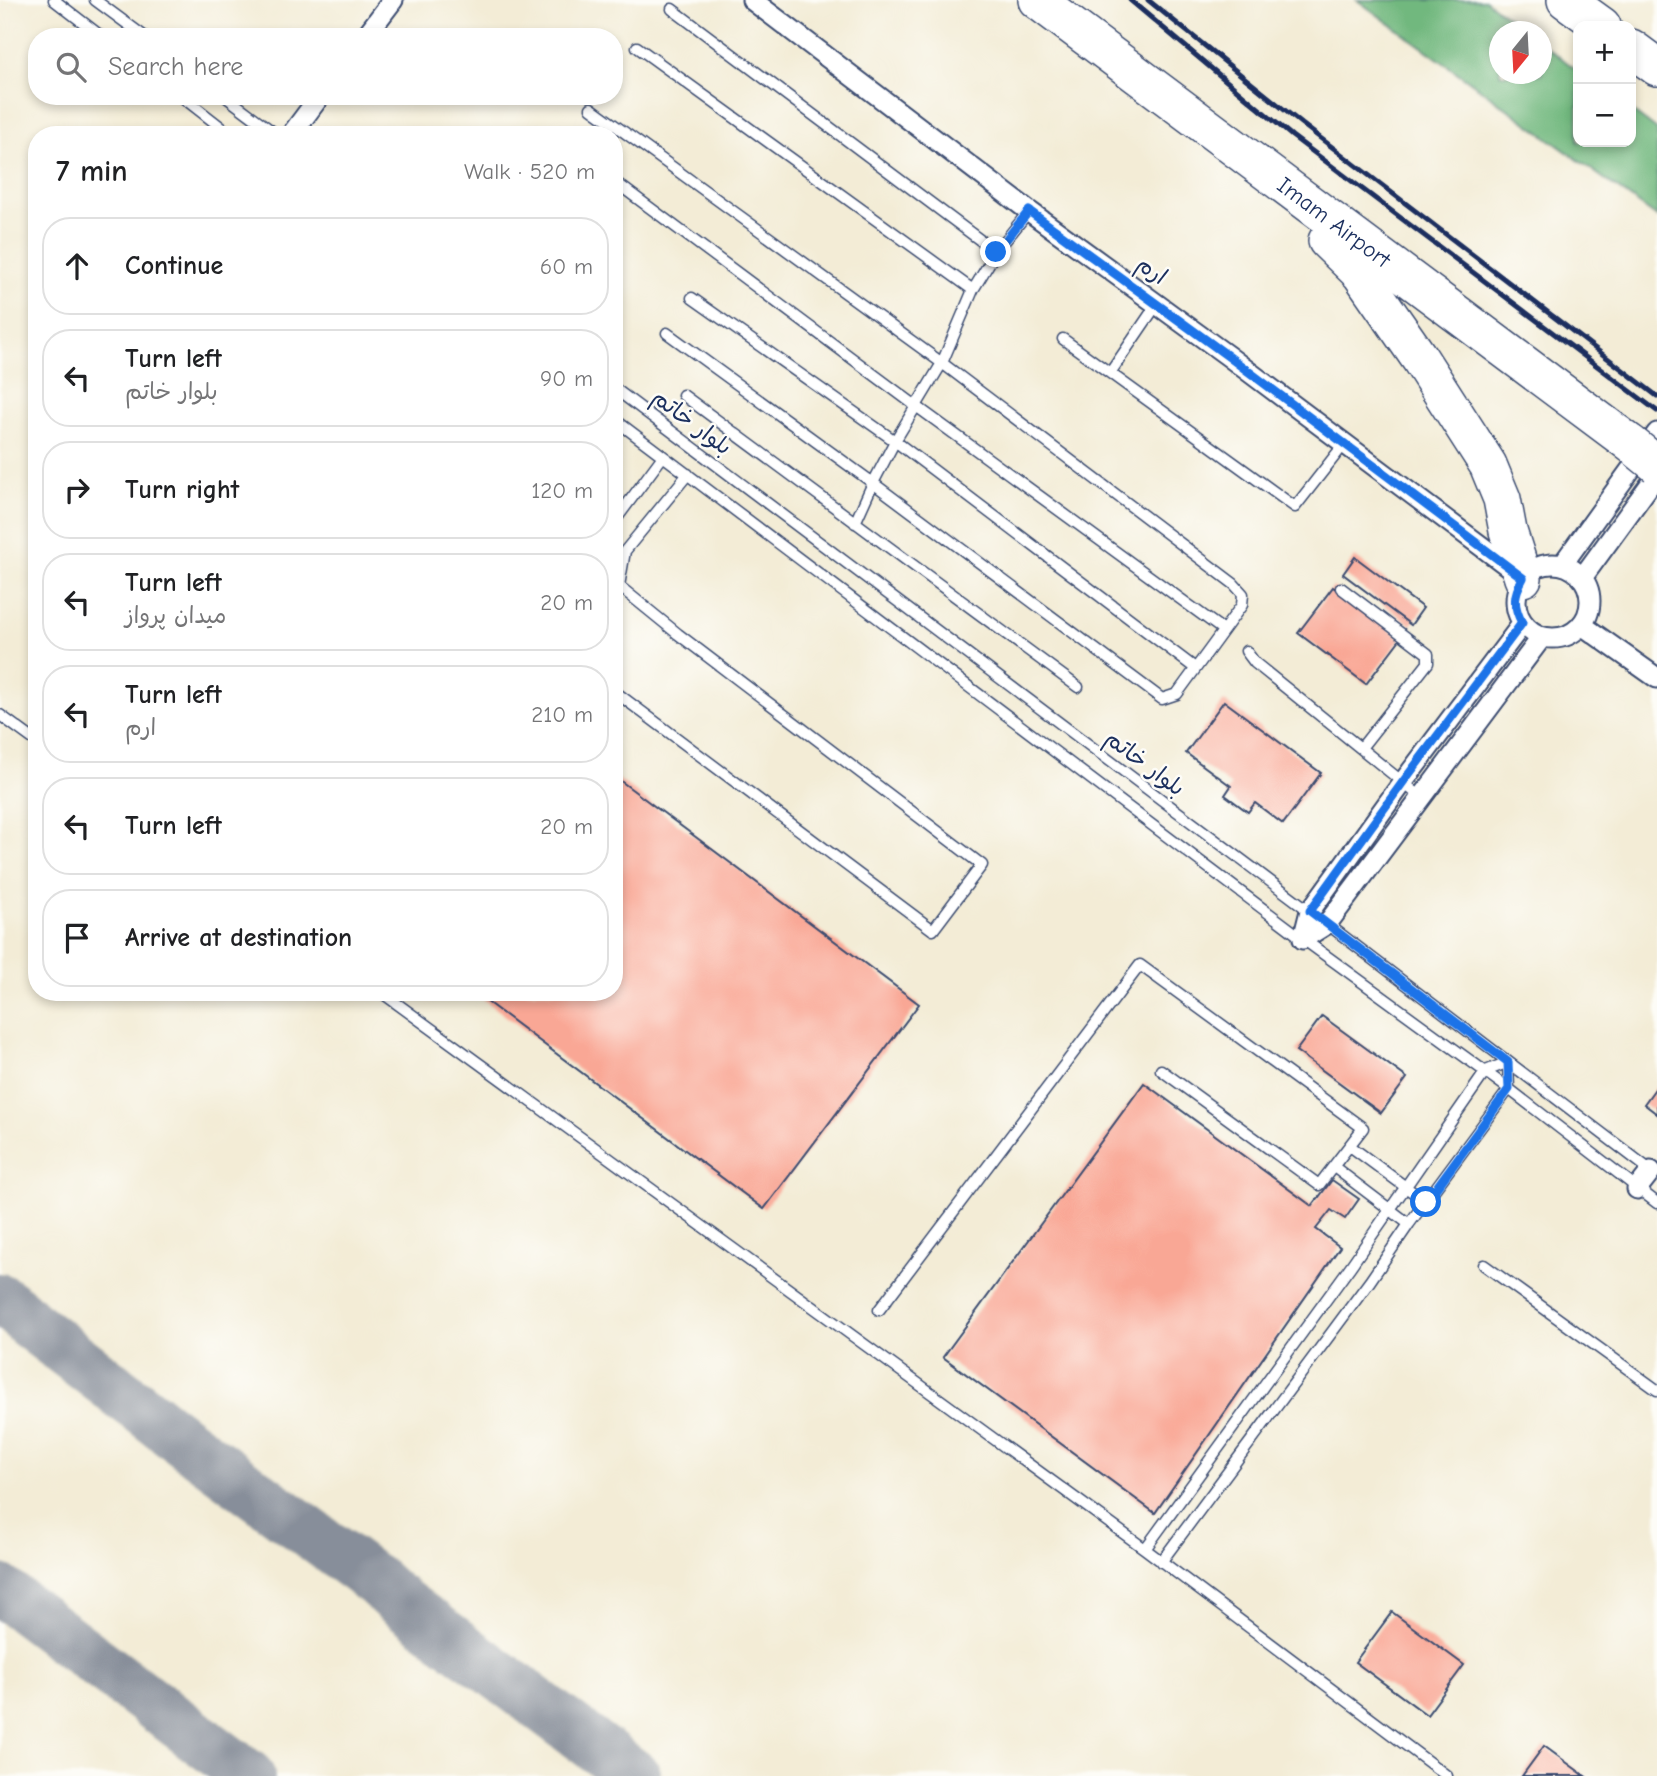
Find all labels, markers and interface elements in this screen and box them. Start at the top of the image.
north arrow [1489,21,1552,84]
map controls [1573,21,1636,147]
button: + [1573,21,1636,84]
search box [28,28,623,105]
icon: search [52,48,90,86]
text: Search here [108,52,243,82]
button: − [1573,84,1636,147]
text: 7 min [56,154,128,189]
text: Walk · 520 m [464,158,595,185]
street label: Imam Airport [1272,171,1397,274]
route end [980,236,1011,267]
icon: ahead [58,247,96,285]
street label: ارم [1129,250,1173,293]
text: Continue [125,251,223,281]
text: 60 m [540,253,593,280]
text: Turn left [125,344,222,374]
icon: left [58,359,96,397]
text: 90 m [540,365,593,392]
text: بلوار خاتم [125,378,218,405]
street label: بلوار خاتم [644,383,737,464]
icon: right [58,471,96,509]
text: Turn right [125,475,239,505]
text: 120 m [531,477,593,504]
text: Turn left [125,568,222,598]
icon: left [58,583,96,621]
text: 20 m [540,589,593,616]
text: میدان پرواز [125,602,226,629]
text: Turn left [125,680,222,710]
icon: left [58,695,96,733]
text: 210 m [531,701,593,728]
text: ارم [125,714,156,741]
street label: بلوار خاتم [1097,724,1190,805]
icon: left [58,807,96,845]
text: Turn left [125,811,222,841]
text: 20 m [540,813,593,840]
icon: arrive [58,919,96,957]
text: Arrive at destination [125,923,352,953]
route start [1410,1186,1441,1217]

